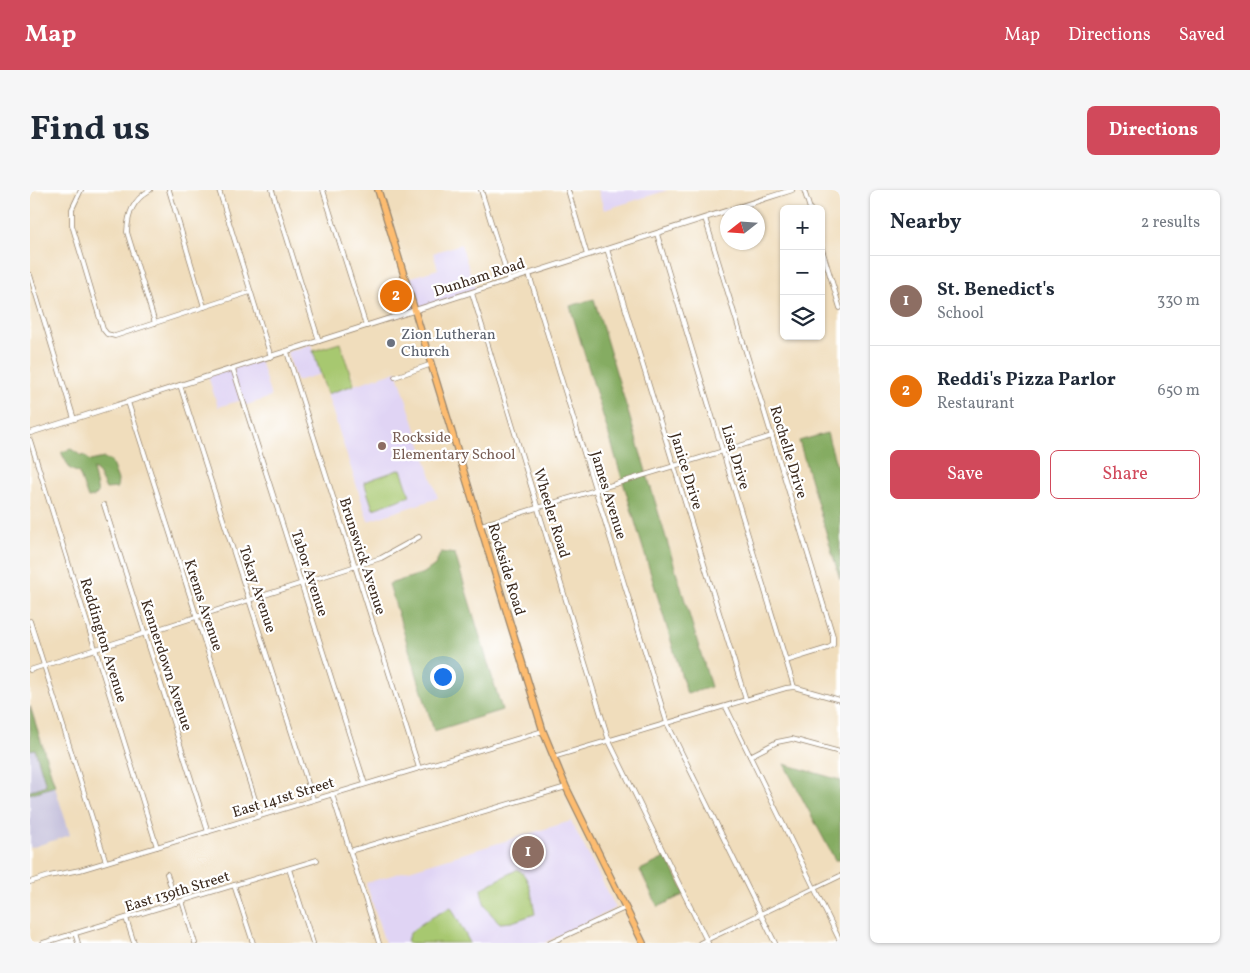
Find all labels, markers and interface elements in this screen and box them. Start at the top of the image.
text: Map [25,18,76,52]
text: Map [1004,23,1040,48]
text: Directions [1068,23,1151,48]
text: Saved [1179,23,1225,48]
text: Find us [30,106,150,154]
button: Directions [1087,106,1220,155]
north arrow [720,205,765,250]
map controls [780,205,825,340]
button: + [780,205,825,250]
text: Nearby [890,208,961,237]
text: 2 results [1141,212,1200,234]
button: − [780,250,825,295]
street label: Dunham Road [431,254,528,303]
pin: 2 [380,277,412,315]
text: St. Benedict's [937,277,1055,303]
text: 1 [903,290,909,312]
text: 330 m [1157,290,1200,312]
button: layers [780,295,825,340]
text: School [937,303,984,325]
place label: Zion Lutheran Church [401,325,496,363]
marker: Zion Lutheran Church [385,337,397,349]
text: Reddi's Pizza Parlor [937,367,1116,393]
text: 2 [902,380,910,402]
text: 650 m [1158,380,1200,402]
text: Restaurant [937,393,1015,415]
street label: Rochelle Drive [763,403,812,501]
street label: Lisa Drive [715,423,754,492]
place label: Rockside Elementary School [392,428,515,466]
street label: Janice Drive [664,430,707,512]
marker: Rockside Elementary School [376,440,388,452]
street label: James Avenue [584,449,631,542]
button: Save [890,450,1040,499]
button: Share [1050,450,1200,499]
street label: Wheeler Road [527,466,574,561]
street label: Brunswick Avenue [333,495,390,618]
street label: Rockside Road [482,521,530,618]
street label: Tabor Avenue [285,527,332,619]
street label: Tokay Avenue [233,543,281,636]
street label: Krems Avenue [178,557,227,654]
street label: Reddington Avenue [74,576,132,705]
street label: Kennerdown Avenue [134,597,197,734]
your location [430,664,456,690]
street label: East 141st Street [230,773,337,824]
pin: 1 [512,833,544,871]
street label: East 139th Street [122,867,232,918]

